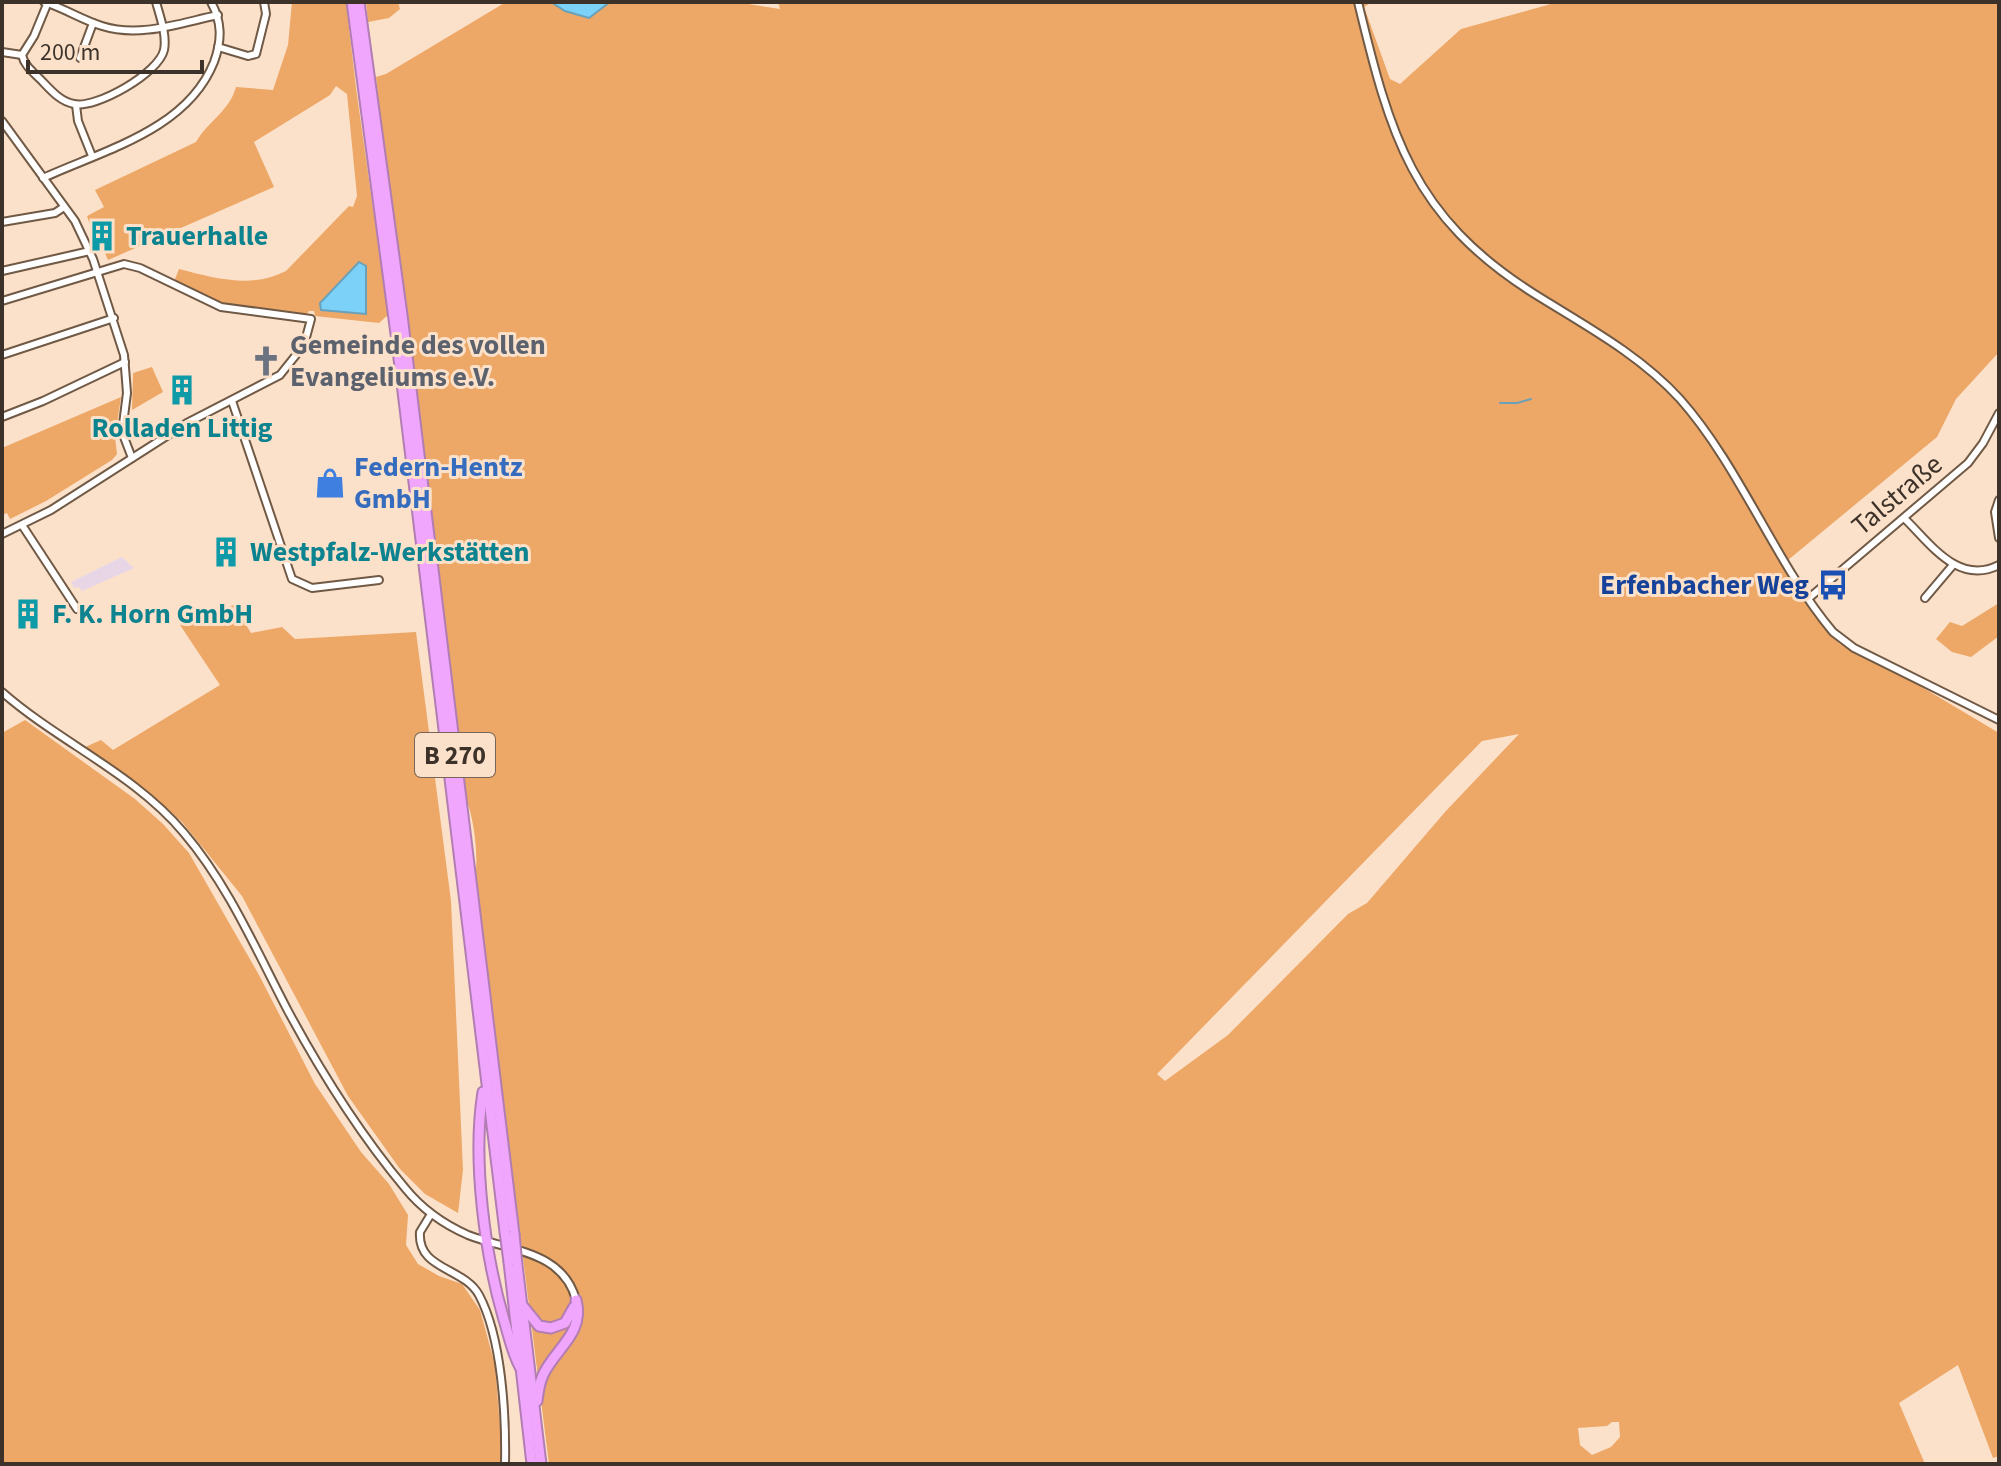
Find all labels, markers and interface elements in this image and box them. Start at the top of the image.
scale bar [28,24,202,74]
text: 200 m [40,35,100,70]
place label: Trauerhalle [126,216,268,256]
building icon: Trauerhalle [85,219,119,253]
place label: Gemeinde des vollen Evangeliums e.V. [290,325,546,397]
church icon: Gemeinde des vollen Evangeliums e.V. [249,344,283,378]
building icon: Rolladen Littig [165,373,199,407]
place label: Rolladen Littig [91,408,273,448]
street label: Talstraße [1843,445,1951,545]
place label: Federn-Hentz GmbH [354,447,523,519]
shop icon: Federn-Hentz GmbH [313,466,347,500]
place label: Westpfalz-Werkstätten [250,532,530,572]
building icon: Westpfalz-Werkstätten [209,535,243,569]
place label: Erfenbacher Weg [1600,565,1809,605]
bus stop icon: Erfenbacher Weg [1816,568,1850,602]
place label: F. K. Horn GmbH [52,594,253,634]
building icon: F. K. Horn GmbH [11,597,45,631]
road number: B 270 [415,733,495,777]

